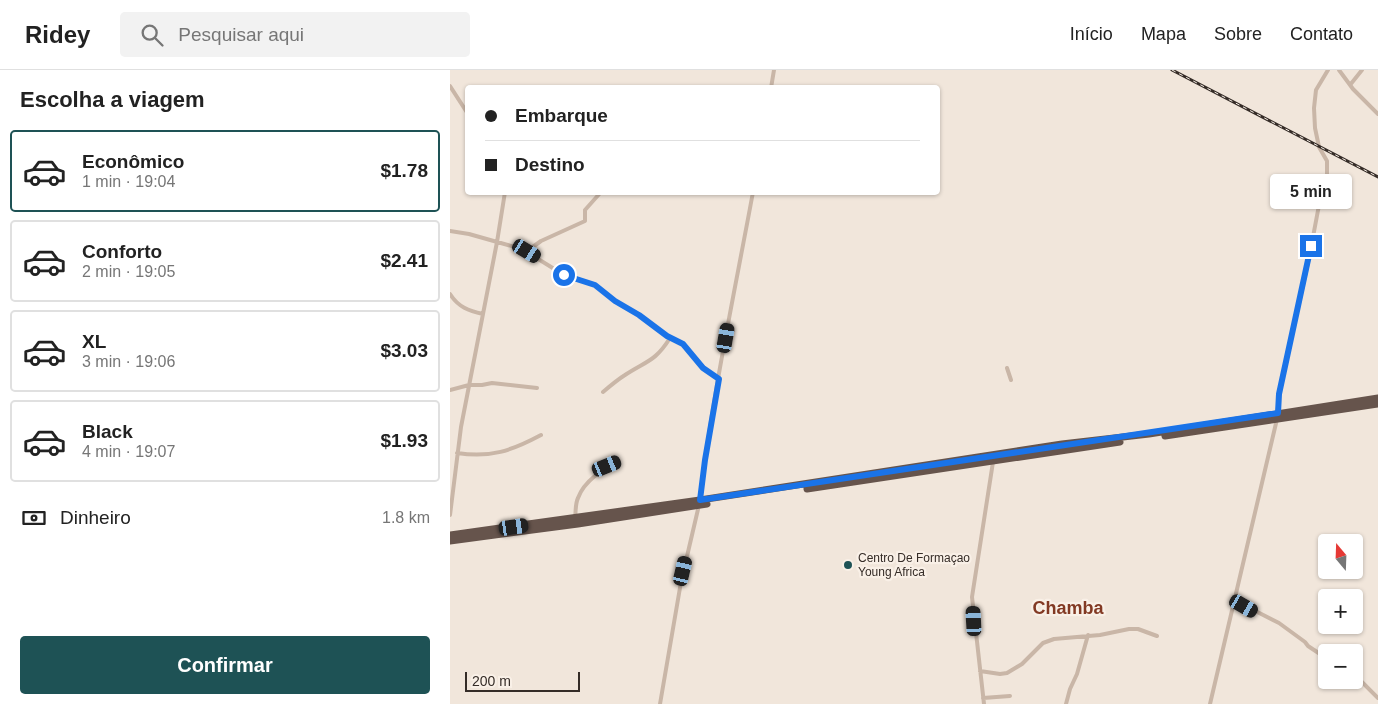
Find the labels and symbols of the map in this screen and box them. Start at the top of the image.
callout: 5 min [1270,174,1352,208]
route end [1300,235,1322,257]
car [510,237,543,265]
route start [553,264,575,286]
car [716,322,735,354]
car [590,453,623,479]
car [498,517,529,537]
north arrow [1318,534,1362,579]
place label: Centro De Formaçao Young Africa [858,551,970,579]
car [672,555,693,587]
marker: Centro De Formaçao Young Africa [842,559,854,571]
car [1227,592,1260,620]
district label: Chamba [1032,598,1104,618]
car [965,606,982,636]
scale bar [465,669,580,692]

